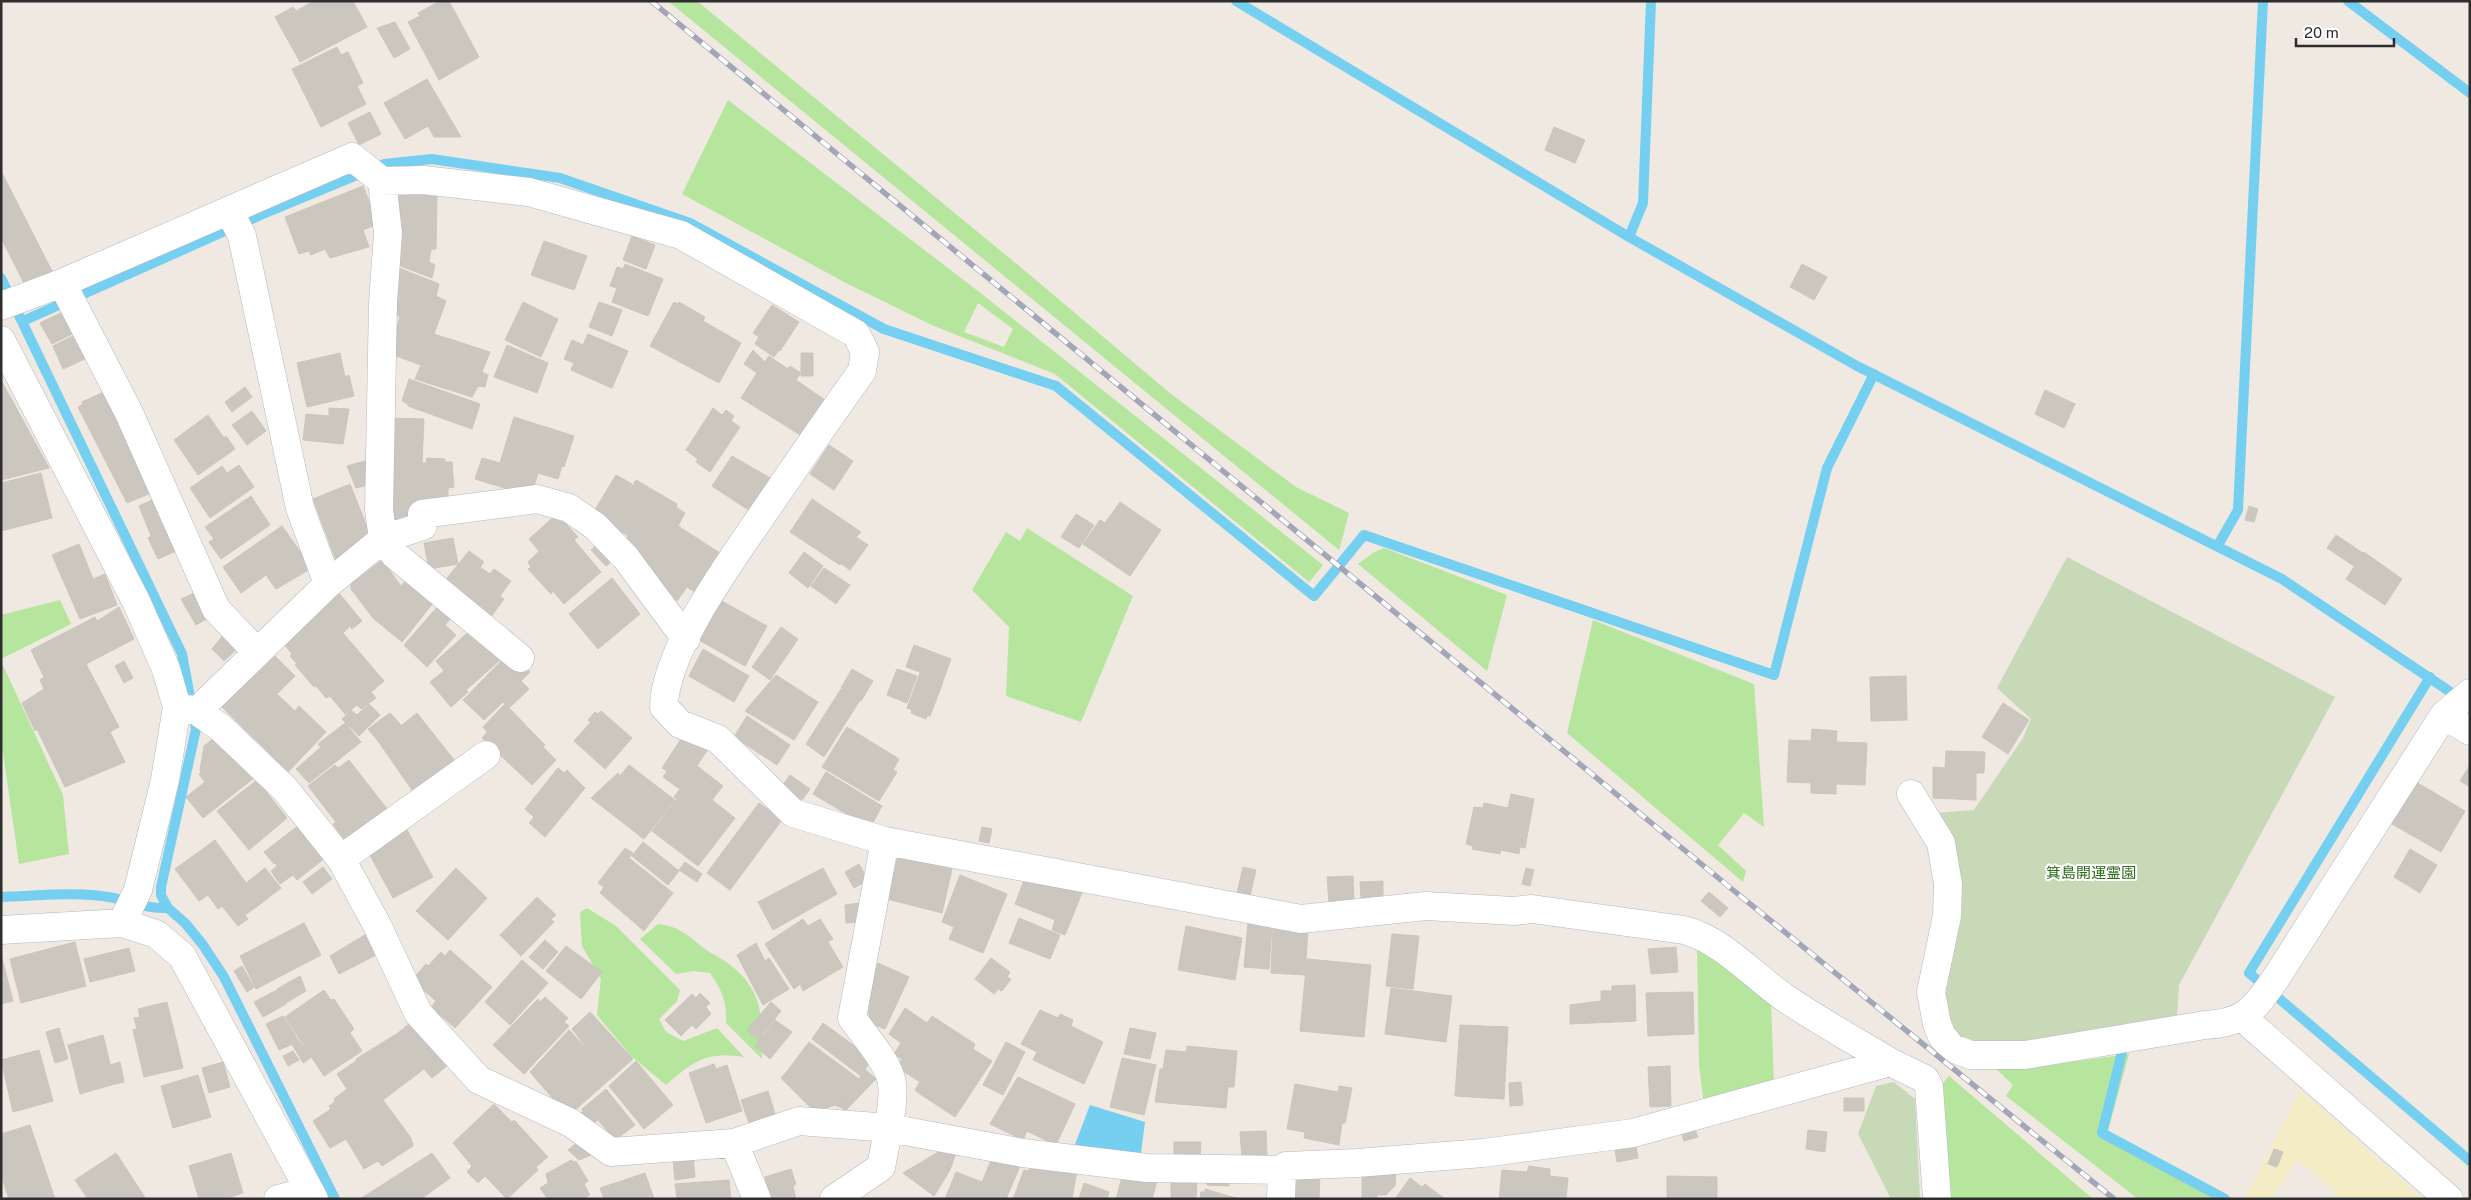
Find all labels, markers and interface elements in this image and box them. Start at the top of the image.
scale bar [2296,15,2394,47]
text: 20 m [2304,24,2339,41]
park label: 箕島開運霊園 [2046,864,2136,881]

